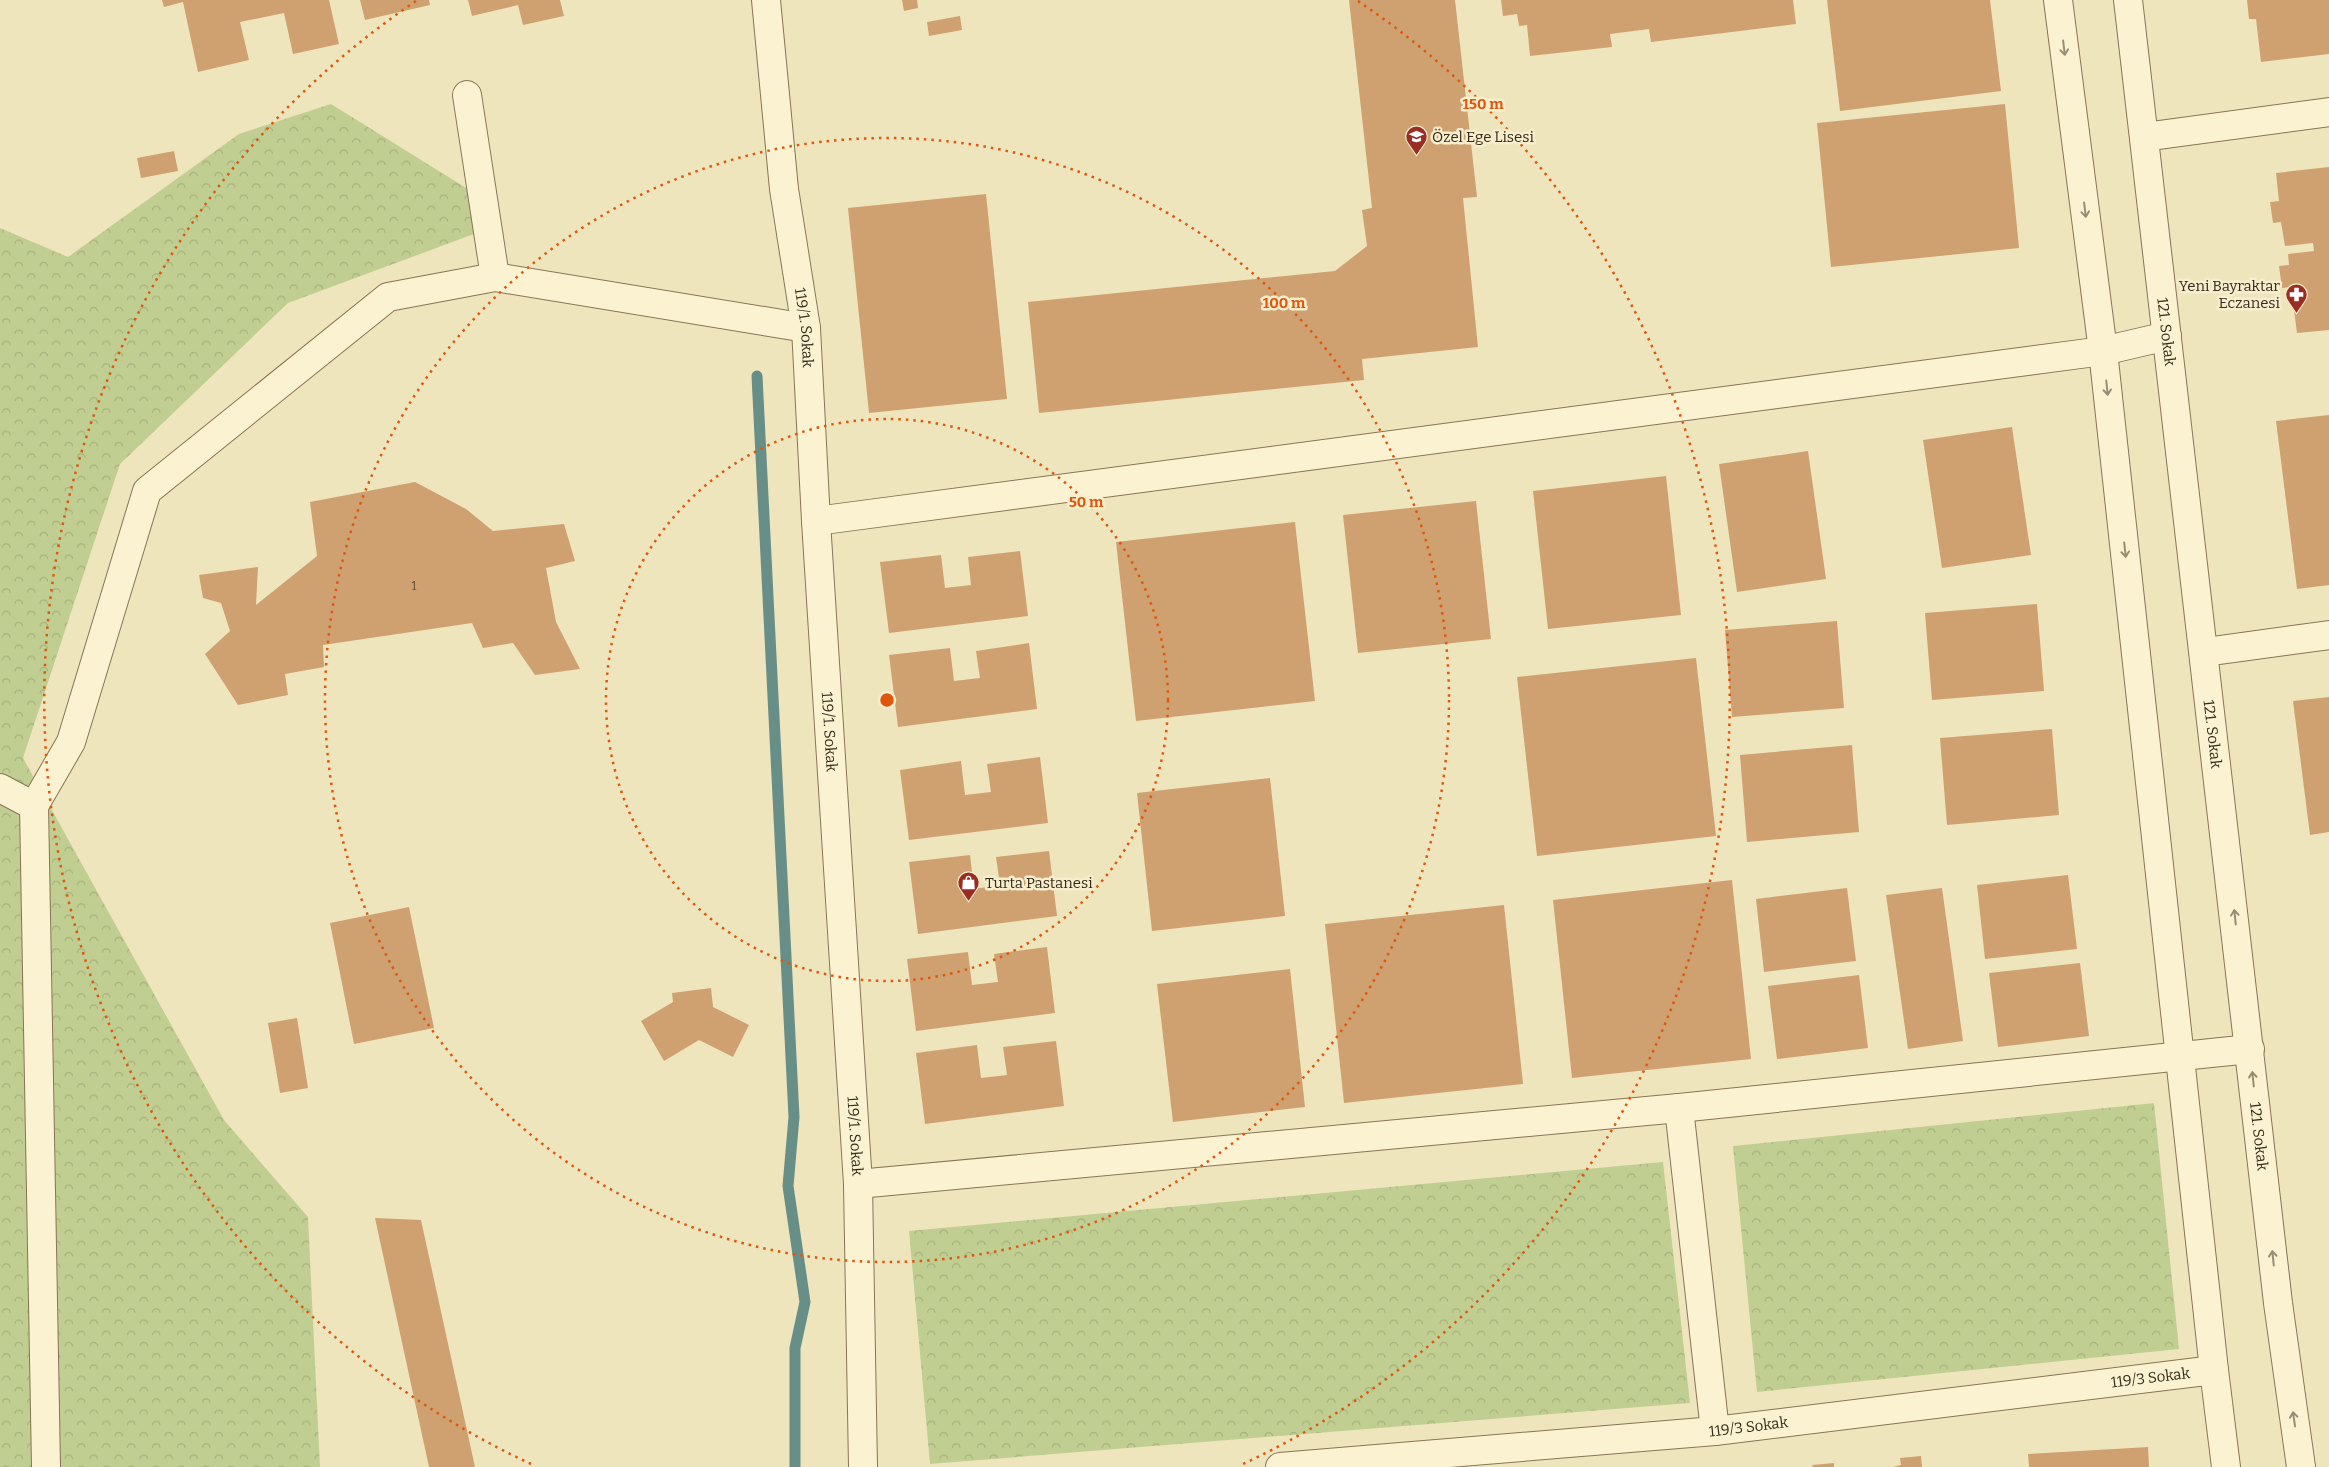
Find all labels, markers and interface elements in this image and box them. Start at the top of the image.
one-way arrow [2059,40,2069,56]
text: 150 m [1462,95,1504,113]
school or university icon: Özel Ege Lisesi [1404,125,1428,156]
place label: Özel Ege Lisesi [1432,128,1534,146]
one-way arrow [2080,201,2090,217]
place label: Yeni Bayraktar Eczanesi [2179,277,2281,312]
pharmacy icon: Yeni Bayraktar Eczanesi [2284,283,2308,314]
street label: 119/1. Sokak [791,286,817,368]
text: 100 m [1263,294,1306,312]
street label: 121. Sokak [2153,297,2179,368]
one-way arrow [2102,380,2112,396]
text: 50 m [1069,493,1104,511]
one-way arrow [2120,541,2130,557]
house number: 1 [412,579,417,593]
street label: 119/1. Sokak [818,691,841,773]
centre of rings [878,691,896,709]
street label: 121. Sokak [2200,699,2225,770]
shop icon: Turta Pastanesi [957,871,981,902]
place label: Turta Pastanesi [985,874,1093,892]
one-way arrow [2230,910,2240,926]
one-way arrow [2248,1071,2258,1087]
street label: 119/1. Sokak [843,1095,867,1177]
street label: 121. Sokak [2246,1101,2272,1172]
one-way arrow [2268,1250,2278,1266]
street label: 119/3 Sokak [2110,1364,2191,1392]
one-way arrow [2289,1411,2299,1427]
street label: 119/3 Sokak [1708,1413,1789,1440]

